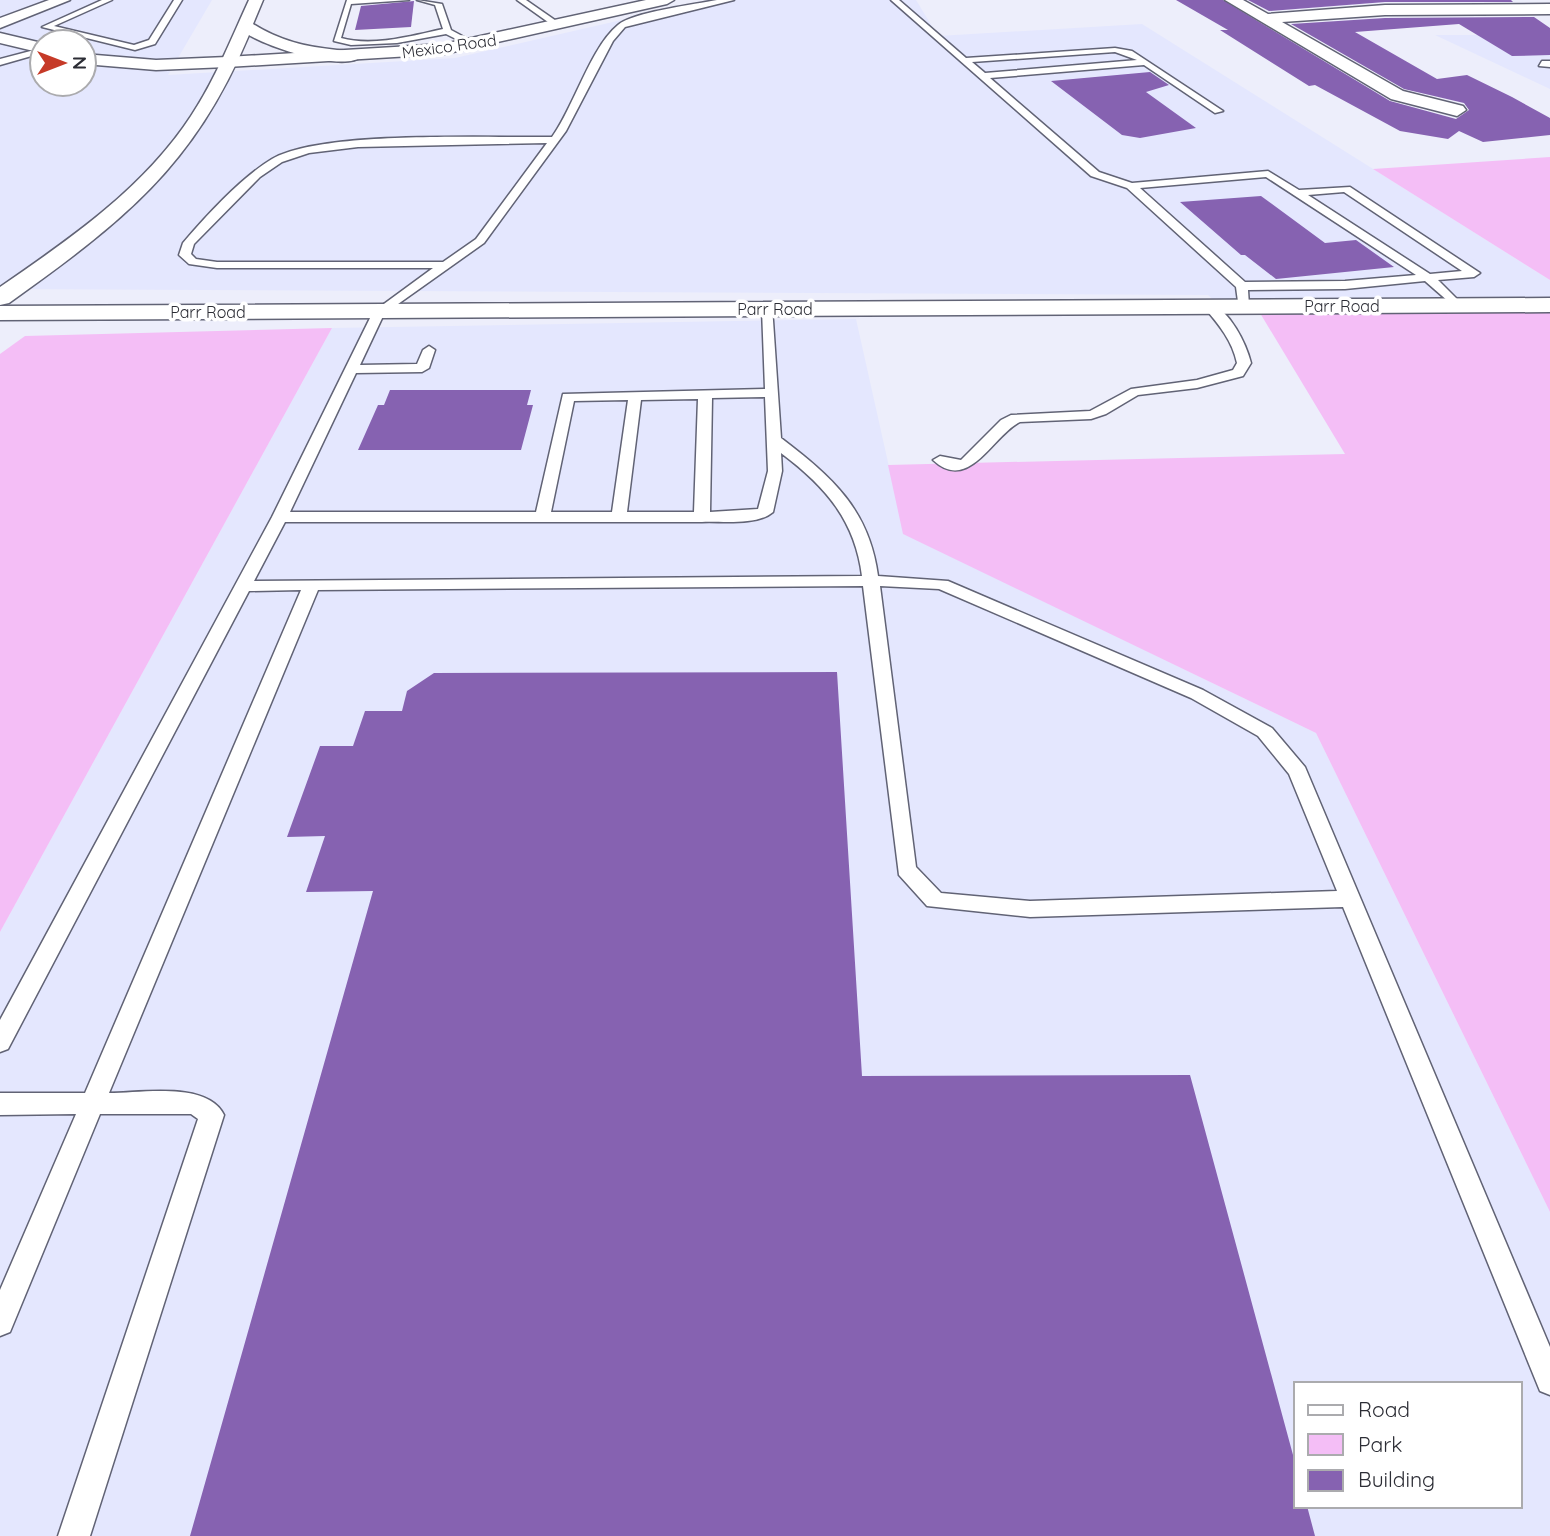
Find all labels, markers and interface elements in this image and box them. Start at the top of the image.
north arrow [28,28,98,98]
street label: Mexico Road [400,29,498,63]
text: N [68,56,92,70]
street label: Parr Road [1304,296,1380,316]
street label: Parr Road [737,299,813,319]
street label: Parr Road [170,302,246,322]
legend [1294,1382,1522,1508]
text: Road [1358,1396,1410,1422]
text: Park [1358,1431,1402,1457]
text: Building [1358,1466,1435,1492]

